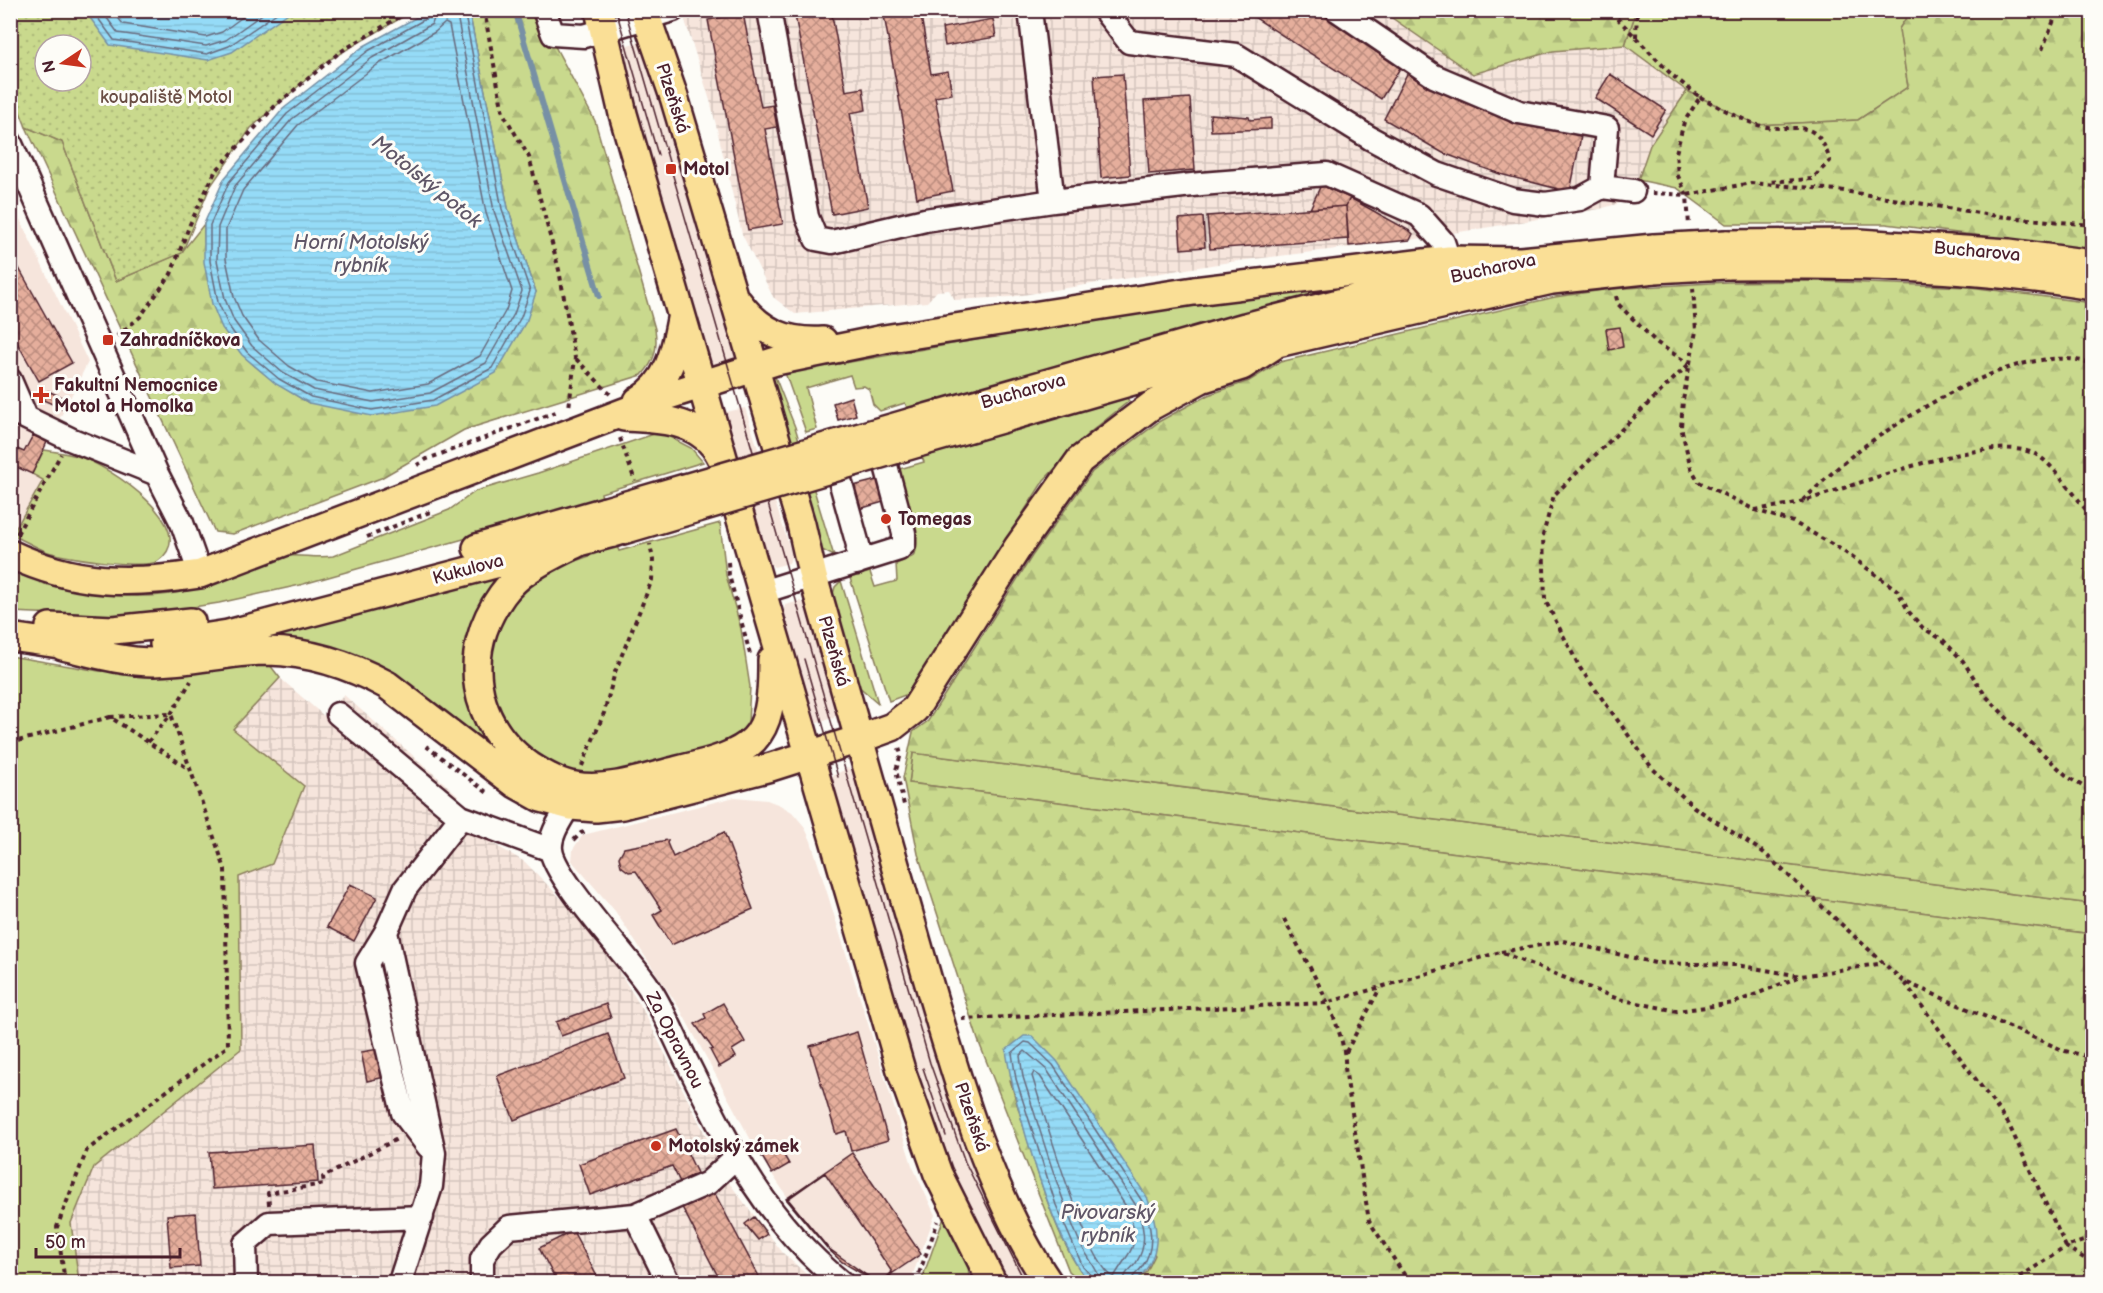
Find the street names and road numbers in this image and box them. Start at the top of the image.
street label: Plzeňská [651,60,694,136]
street label: Bucharova [1933,237,2021,266]
street label: Bucharova [1448,249,1538,288]
street label: Bucharova [978,369,1068,414]
street label: Kukulova [430,550,506,589]
street label: Plzeňská [813,613,854,689]
street label: Za Opravnou [641,988,708,1092]
street label: Plzeňská [950,1079,993,1155]

